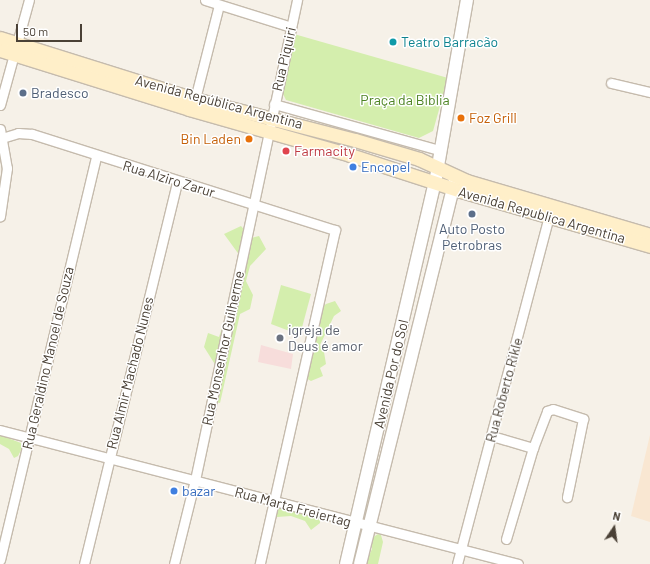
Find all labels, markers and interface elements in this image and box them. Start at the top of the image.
scale bar [18,16,84,42]
text: 50 m [23,24,48,38]
street label: Rua Piquiri [268,25,300,93]
place label: Teatro Barracão [401,34,498,50]
marker: Teatro Barracão [388,37,398,47]
street label: Avenida República Argentina [133,72,305,132]
place label: Bradesco [31,85,89,101]
marker: Bradesco [18,88,28,98]
park label: Praça da Biblia [360,92,450,108]
place label: Foz Grill [469,110,517,126]
marker: Foz Grill [456,113,466,123]
place label: Bin Laden [181,131,241,147]
marker: Bin Laden [244,134,254,144]
place label: Farmacity [294,143,355,159]
marker: Farmacity [281,146,291,156]
street label: Rua Alziro Zarur [121,157,217,201]
place label: Encopel [361,159,410,175]
marker: Encopel [348,162,358,172]
street label: Avenida Republica Argentina [457,183,627,247]
marker: Auto Posto Petrobras [467,209,477,219]
place label: Auto Posto Petrobras [439,221,505,254]
street label: Rua Geraldino Manoel de Souza [19,265,77,451]
street label: Rua Monsenhor Guilherme [198,269,248,427]
street label: Rua Almir Machado Nunes [103,295,157,451]
street label: Avenida Por do Sol [370,318,412,430]
place label: igreja de Deus é amor [288,322,363,354]
marker: igreja de Deus é amor [275,333,285,343]
street label: Rua Roberto Rikle [482,336,526,444]
place label: bazar [182,483,215,499]
street label: Rua Marta Freiertag [233,483,353,531]
marker: bazar [169,486,179,496]
north arrow [594,508,634,548]
text: N [612,509,622,523]

